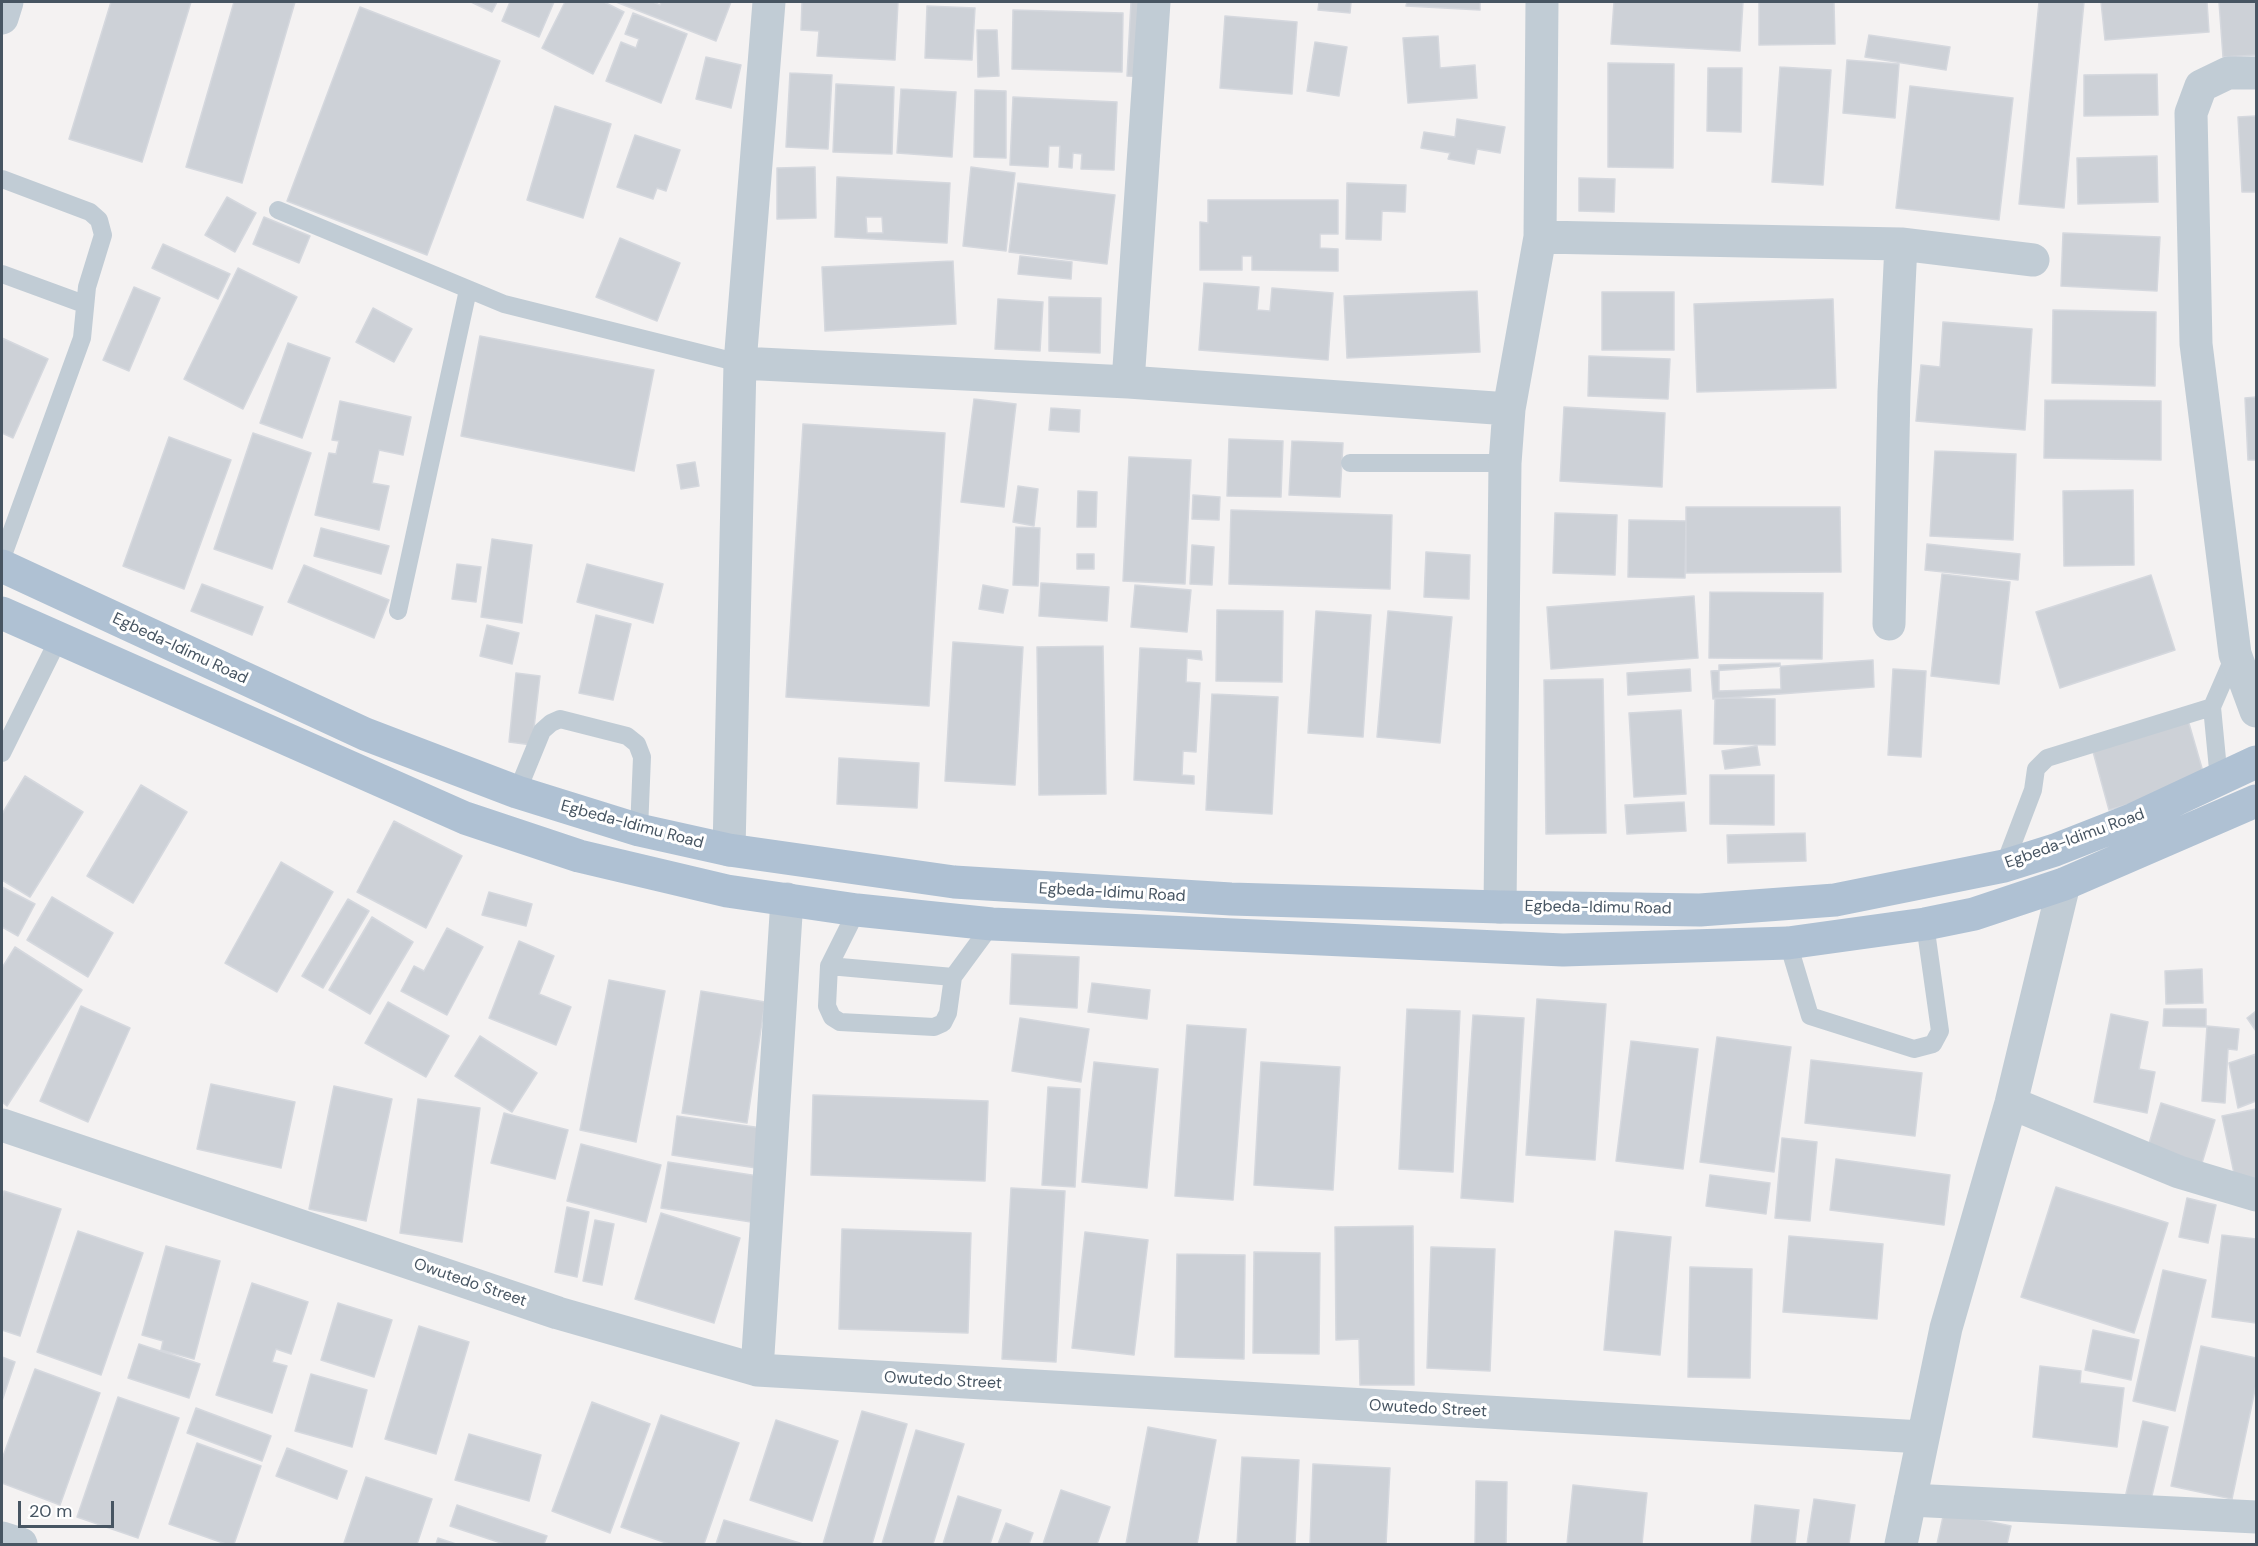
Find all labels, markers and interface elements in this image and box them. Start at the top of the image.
street label: Egbeda-Idimu Road [109,609,251,689]
street label: Egbeda-Idimu Road [559,797,705,853]
street label: Egbeda-Idimu Road [2003,805,2147,873]
street label: Egbeda-Idimu Road [1038,880,1186,906]
street label: Egbeda-Idimu Road [1524,897,1672,919]
street label: Owutedo Street [411,1255,529,1311]
street label: Owutedo Street [884,1368,1002,1394]
street label: Owutedo Street [1369,1396,1487,1422]
scale bar [21,1489,117,1527]
text: 20 m [29,1499,72,1523]

